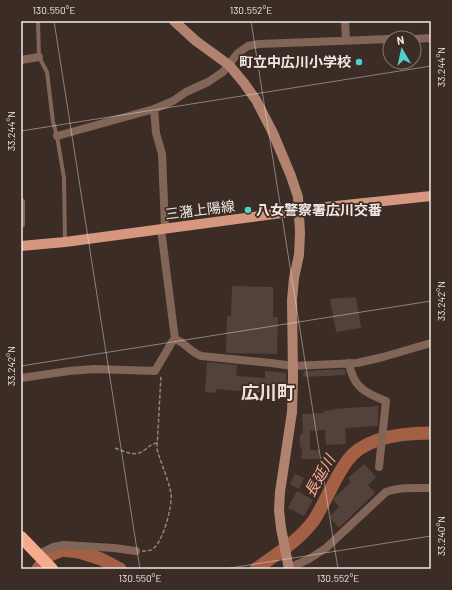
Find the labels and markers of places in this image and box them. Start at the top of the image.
place label: 町立中広川小学校 [239,53,351,70]
marker: 町立中広川小学校 [354,57,364,67]
place label: 八女警察署広川交番 [256,201,382,218]
marker: 八女警察署広川交番 [243,205,253,215]

